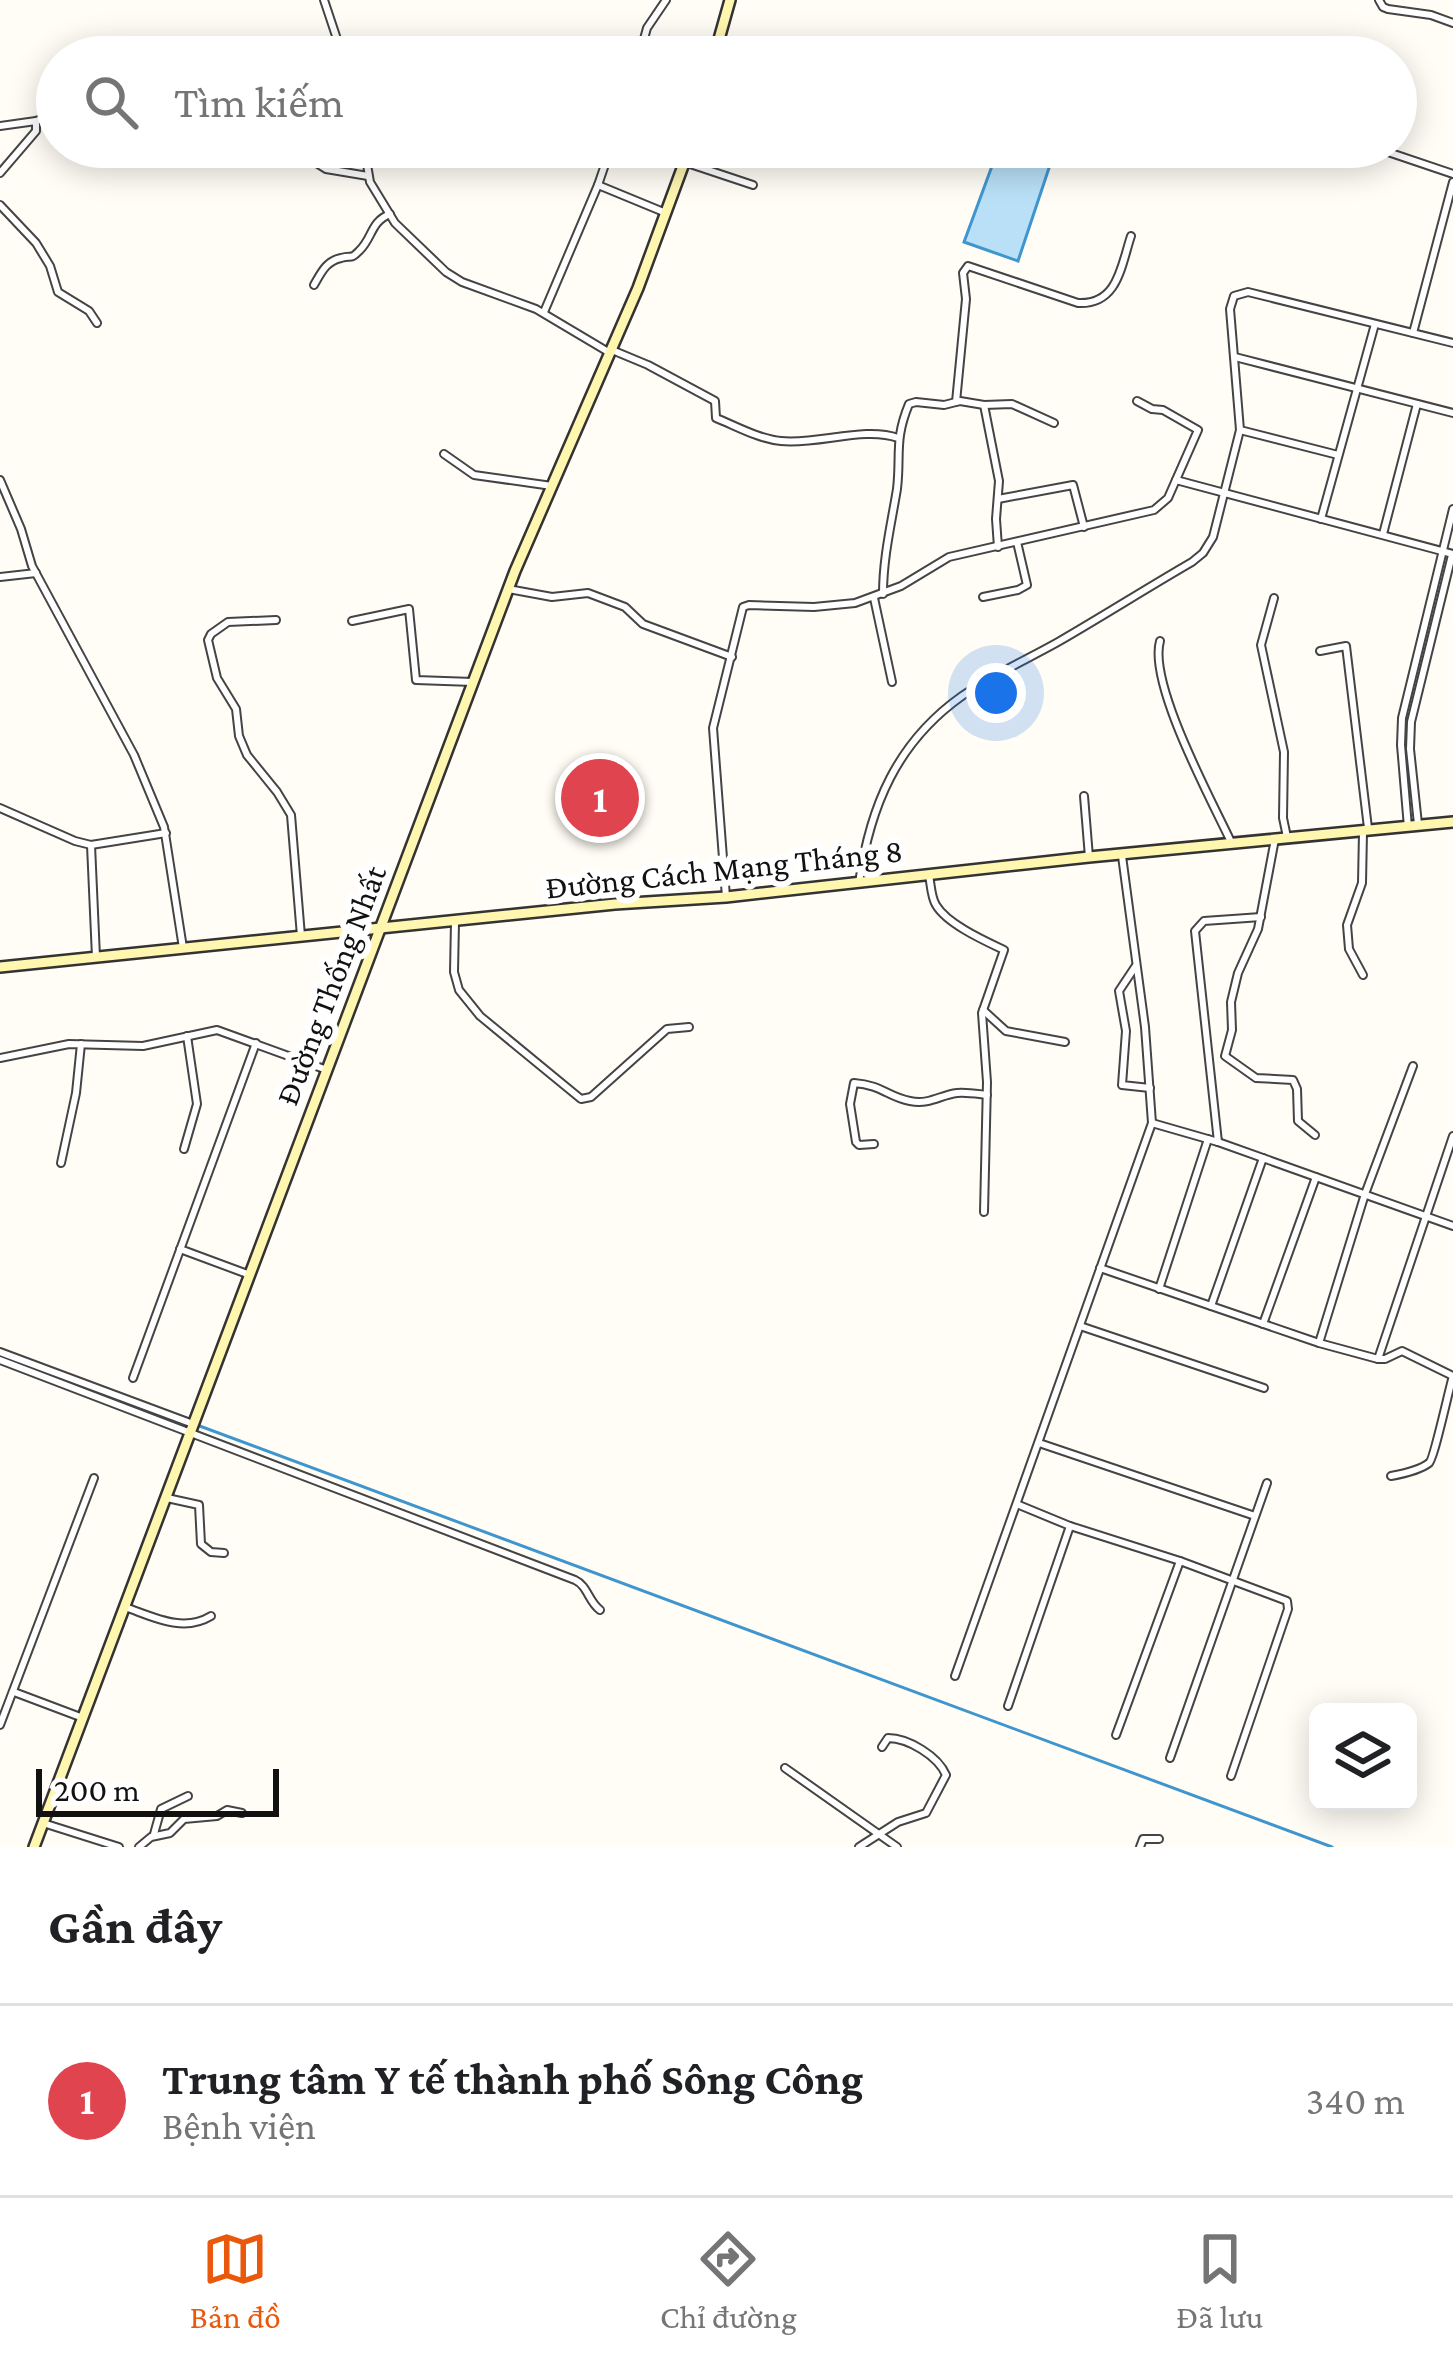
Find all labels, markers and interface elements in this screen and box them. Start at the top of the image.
search box [36,36,1417,168]
icon: search [78,69,144,135]
text: Tìm kiếm [174,77,344,127]
your location [966,663,1026,723]
pin: 1 [561,753,639,843]
street label: Đường Cách Mạng Tháng 8 [544,831,904,906]
street label: Đường Thống Nhất [268,859,394,1110]
map controls [1309,1703,1417,1811]
button: layers [1309,1703,1417,1811]
scale bar [36,1763,279,1816]
text: 200 m [54,1771,140,1808]
text: Gần đây [48,1897,222,1954]
text: Trung tâm Y tế thành phố Sông Công [162,2054,863,2104]
text: 1 [80,2079,94,2122]
text: 340 m [1306,2079,1405,2122]
text: Bệnh viện [162,2104,316,2147]
tab: Bản đồ [190,2226,281,2335]
tab: Chỉ đường [660,2226,797,2335]
tab: Đã lưu [1176,2226,1263,2335]

